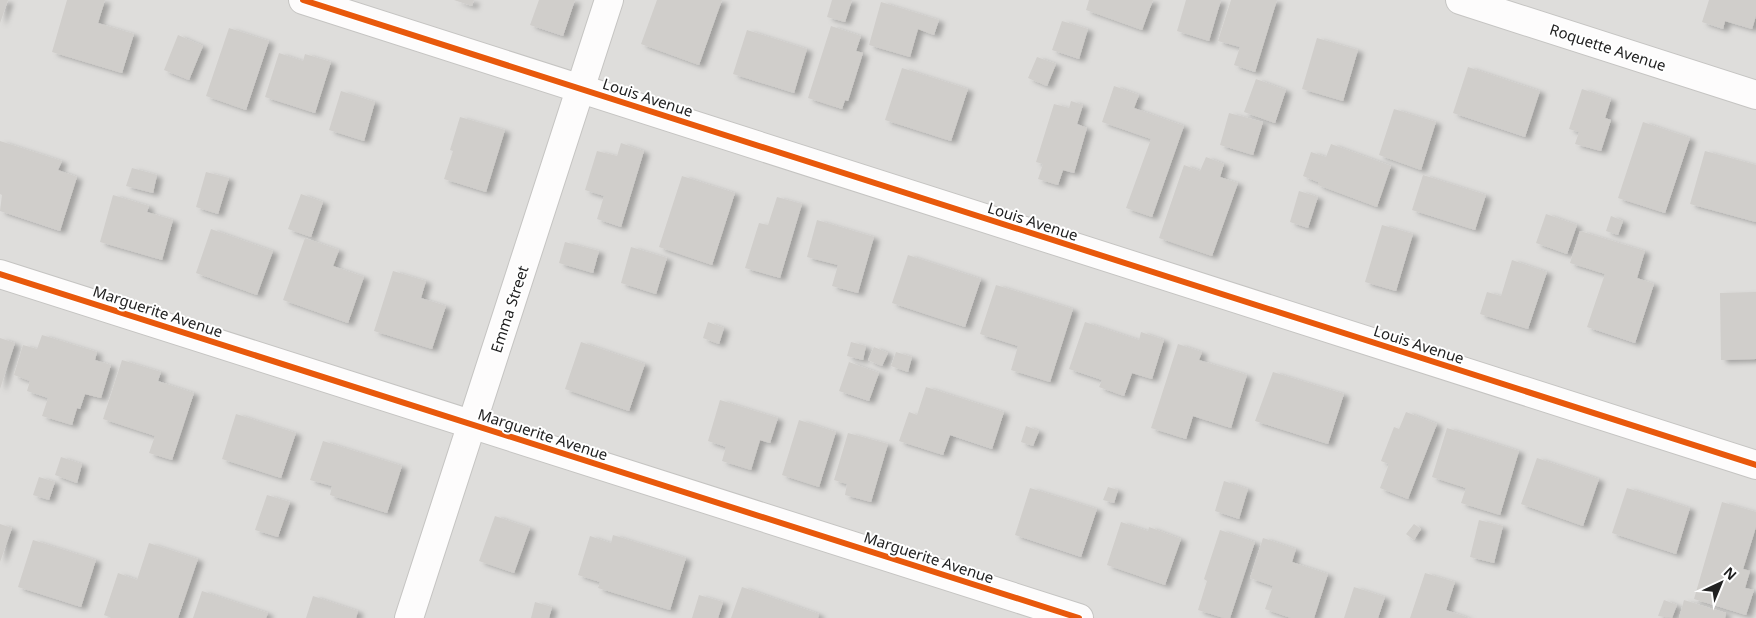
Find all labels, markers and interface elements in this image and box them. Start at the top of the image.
street label: Roquette Avenue [1547,19,1669,75]
street label: Louis Avenue [600,73,696,121]
street label: Louis Avenue [985,197,1081,245]
street label: Emma Street [485,262,533,355]
street label: Marguerite Avenue [90,281,226,341]
street label: Louis Avenue [1371,320,1467,368]
street label: Marguerite Avenue [475,404,611,464]
street label: Marguerite Avenue [861,527,997,587]
north arrow [1696,558,1746,608]
text: N [1720,562,1741,584]

